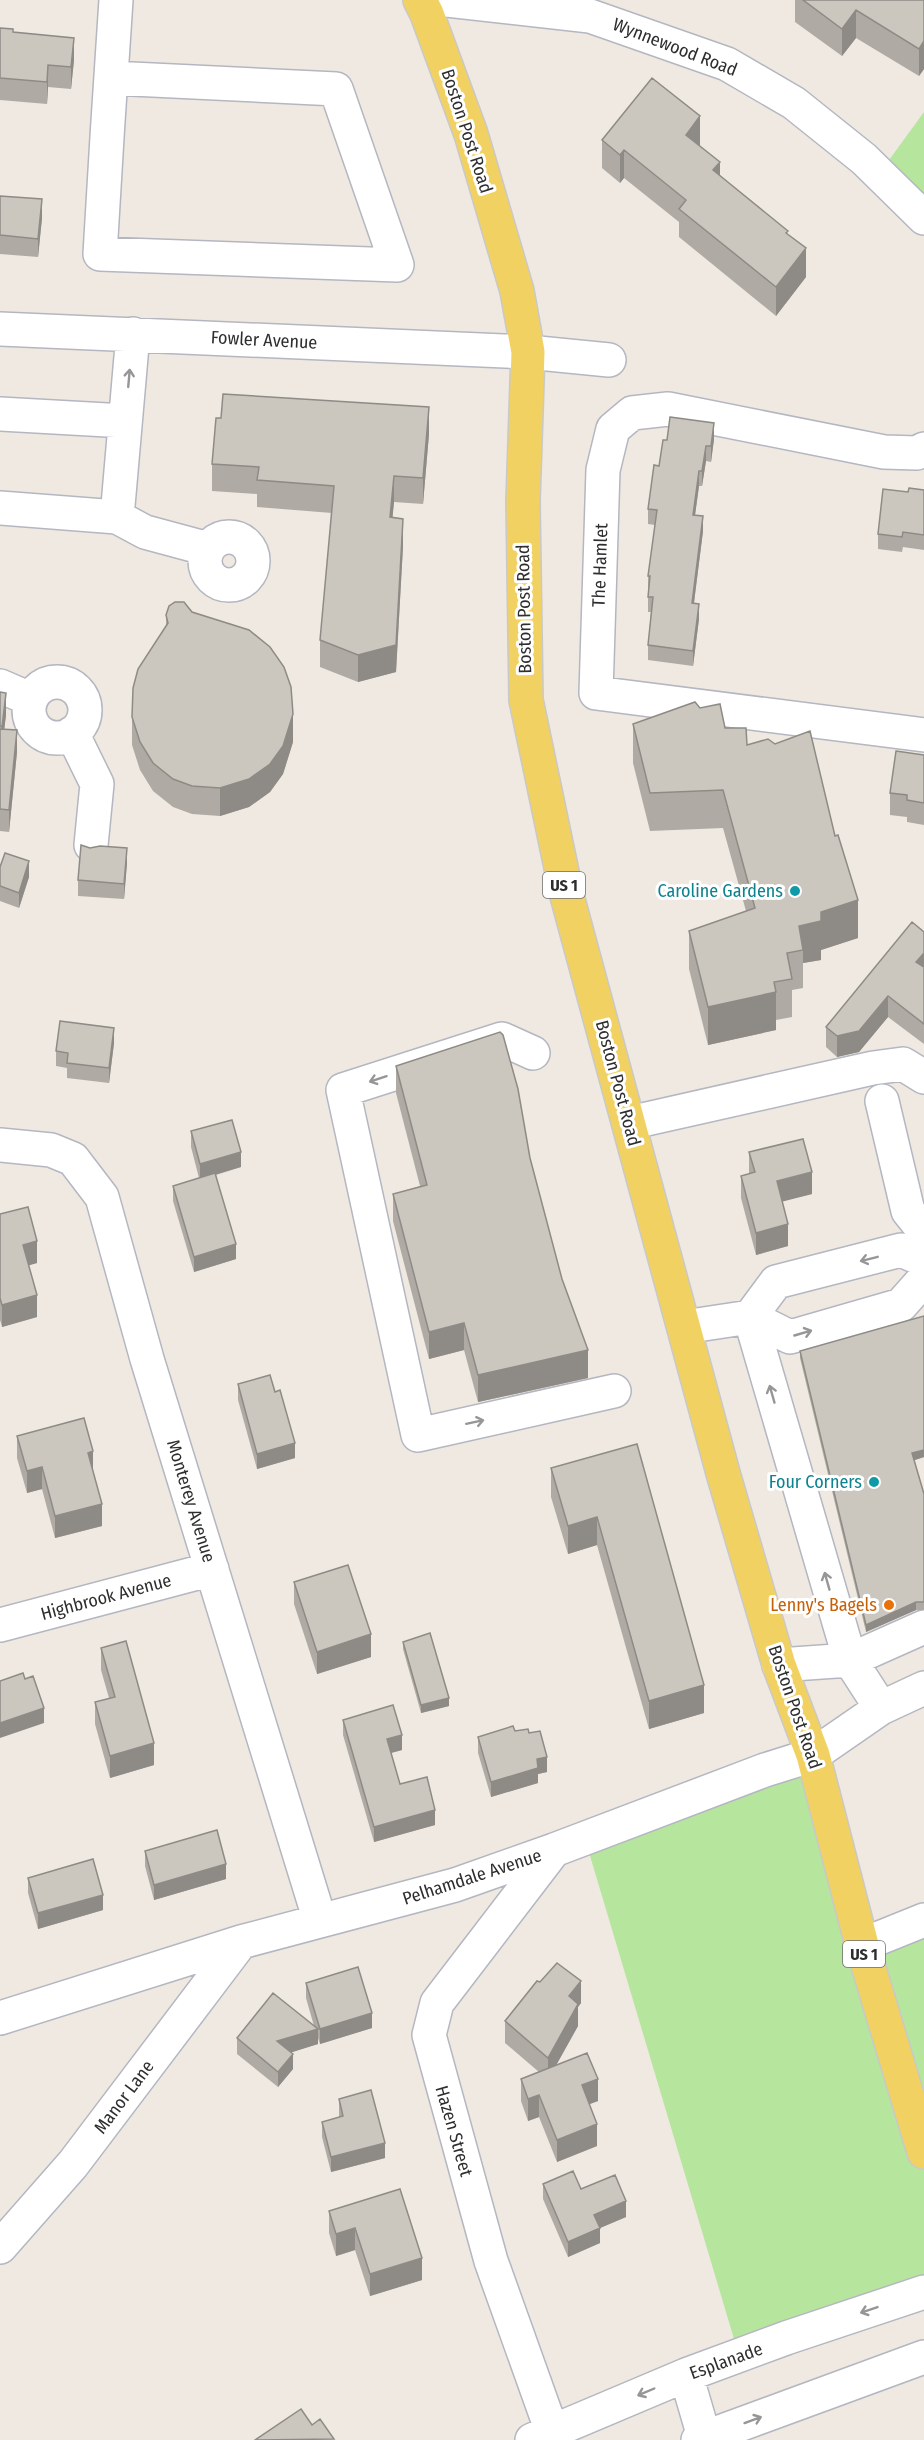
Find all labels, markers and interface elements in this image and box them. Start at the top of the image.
street label: Wynnewood Road [610,13,740,81]
street label: Boston Post Road [437,66,497,196]
street label: Fowler Avenue [210,326,318,354]
one-way arrow [124,368,135,388]
street label: The Hamlet [588,523,612,607]
street label: Boston Post Road [512,544,536,674]
road number: US 1 [543,872,585,898]
place label: Caroline Gardens [657,880,783,902]
marker: Caroline Gardens [788,884,802,898]
street label: Boston Post Road [591,1018,645,1148]
one-way arrow [369,1074,388,1085]
one-way arrow [859,1253,878,1265]
one-way arrow [793,1327,812,1338]
one-way arrow [766,1385,777,1404]
one-way arrow [465,1416,484,1427]
street label: Monterey Avenue [162,1437,220,1565]
place label: Four Corners [769,1471,862,1493]
marker: Four Corners [867,1475,881,1489]
street label: Highbrook Avenue [38,1569,174,1625]
one-way arrow [821,1572,832,1591]
place label: Lenny's Bagels [770,1594,877,1616]
marker: Lenny's Bagels [882,1598,896,1612]
street label: Boston Post Road [764,1642,826,1772]
street label: Pelhamdale Avenue [400,1844,544,1910]
road number: US 1 [843,1941,885,1967]
street label: Manor Lane [89,2056,159,2138]
street label: Hazen Street [431,2083,478,2179]
one-way arrow [860,2306,879,2317]
street label: Esplanade [687,2338,766,2384]
one-way arrow [638,2387,656,2398]
one-way arrow [743,2413,762,2424]

